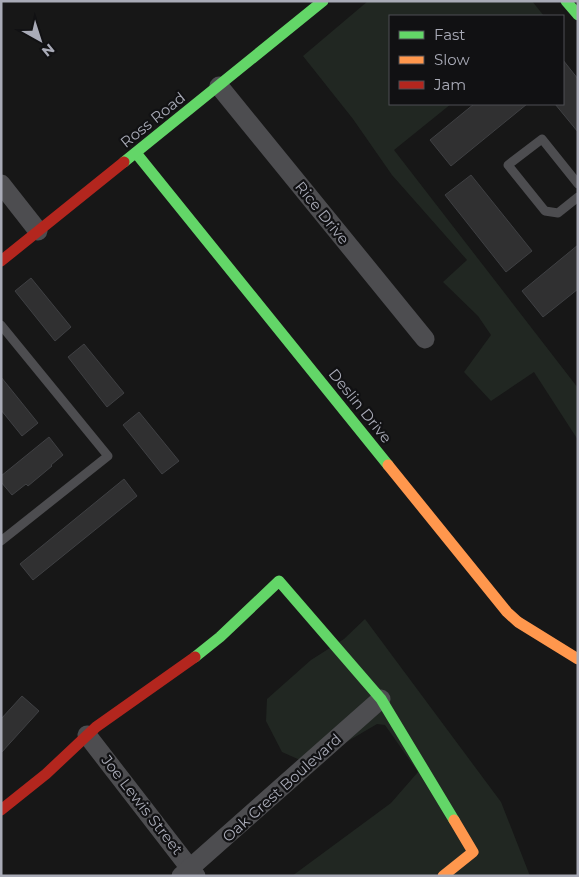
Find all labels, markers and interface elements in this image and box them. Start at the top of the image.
north arrow [15,15,65,65]
legend [389,15,564,105]
text: Fast [434,25,465,44]
text: N [38,40,58,61]
text: Slow [434,50,470,69]
text: Jam [433,75,466,94]
street label: Ross Road [116,88,189,152]
street label: Rice Drive [291,177,354,248]
street label: Deslin Drive [325,365,396,447]
street label: Oak Crest Boulevard [218,729,345,846]
street label: Joe Lewis Street [97,750,187,858]

